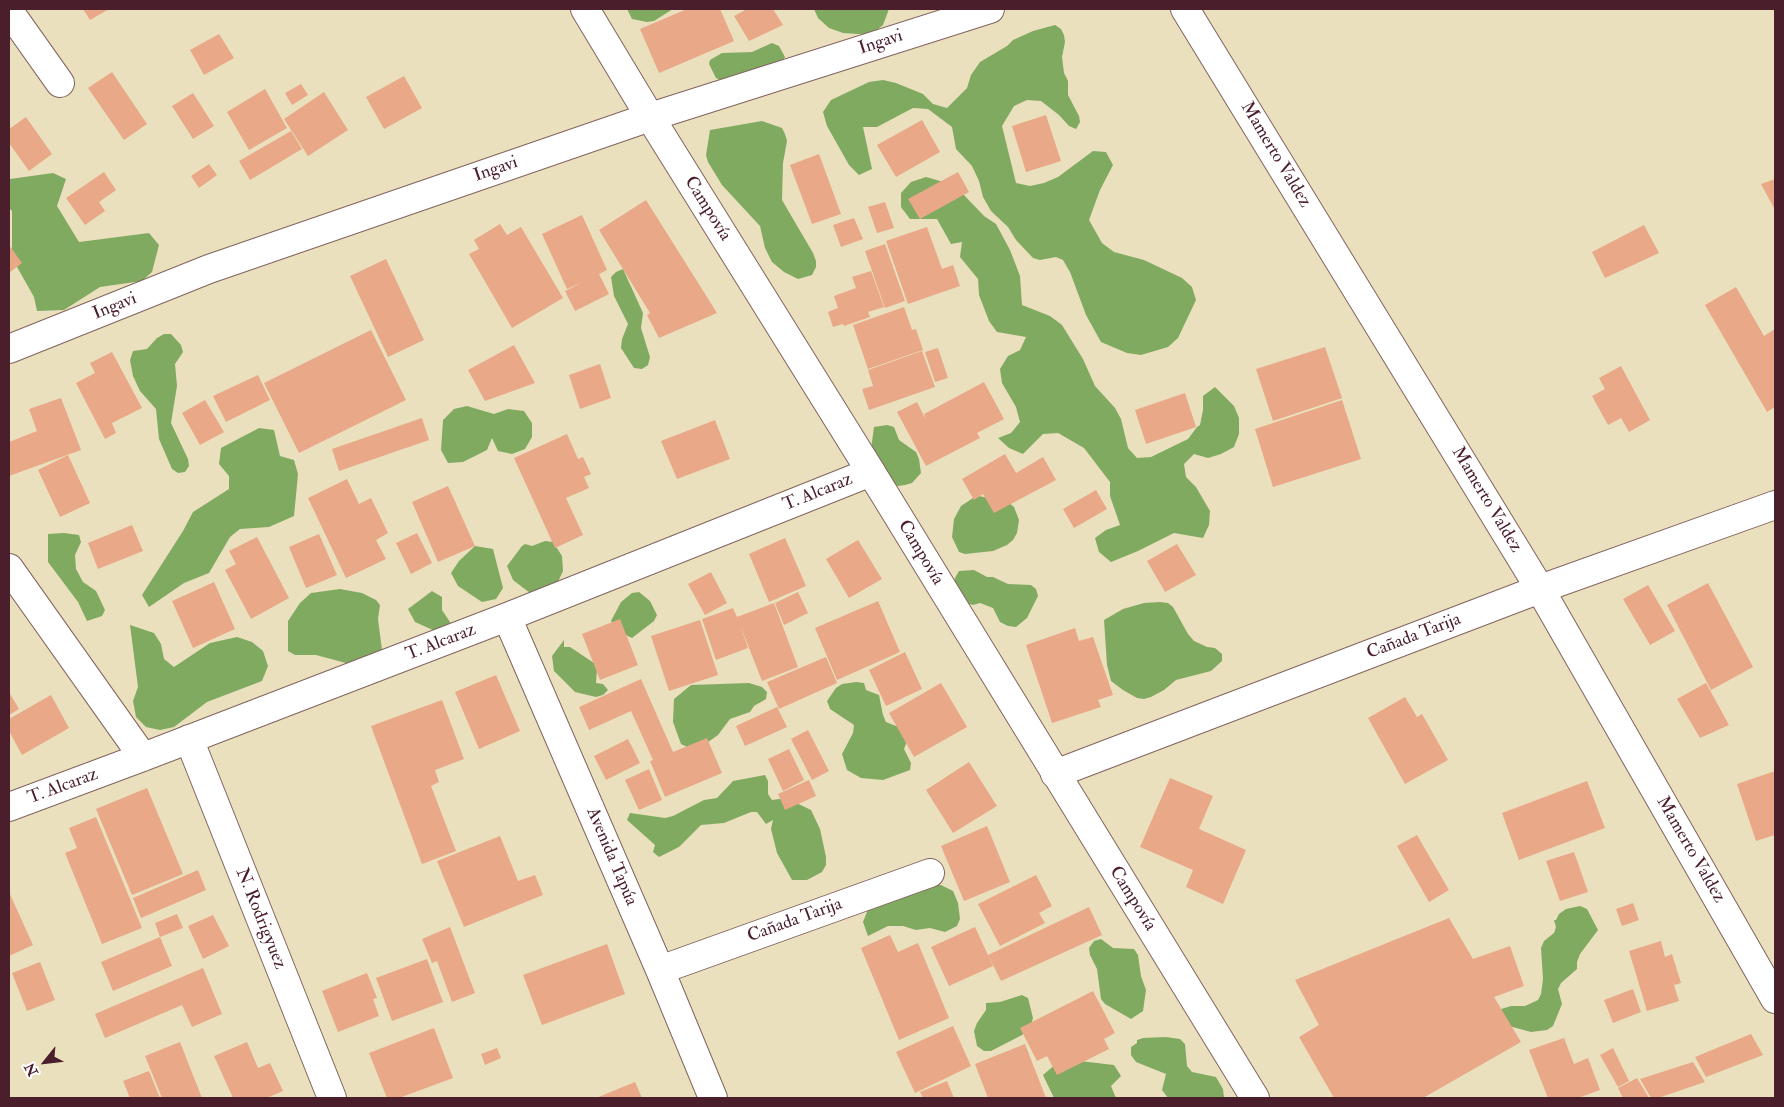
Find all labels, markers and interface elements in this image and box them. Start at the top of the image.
street label: Ingavi [856,26,906,60]
street label: Mamerto Valdez [1235,98,1315,212]
street label: Ingavi [471,152,521,188]
street label: Campovía [679,173,735,245]
street label: Ingavi [90,289,140,325]
street label: Mamerto Valdez [1446,443,1526,557]
street label: T. Alcaraz [780,469,856,517]
street label: Campovía [892,517,948,589]
street label: Cañada Tarija [1364,609,1464,665]
street label: T. Alcaraz [403,620,479,666]
street label: T. Alcaraz [25,764,101,810]
street label: Mamerto Valdez [1651,793,1729,907]
street label: Avenida Tapúa [581,805,641,909]
street label: Campovía [1104,863,1160,935]
street label: N. Rodrigyuez [230,865,290,973]
street label: Cañada Tarija [745,894,845,948]
north arrow [20,1037,70,1087]
text: N [21,1060,42,1079]

